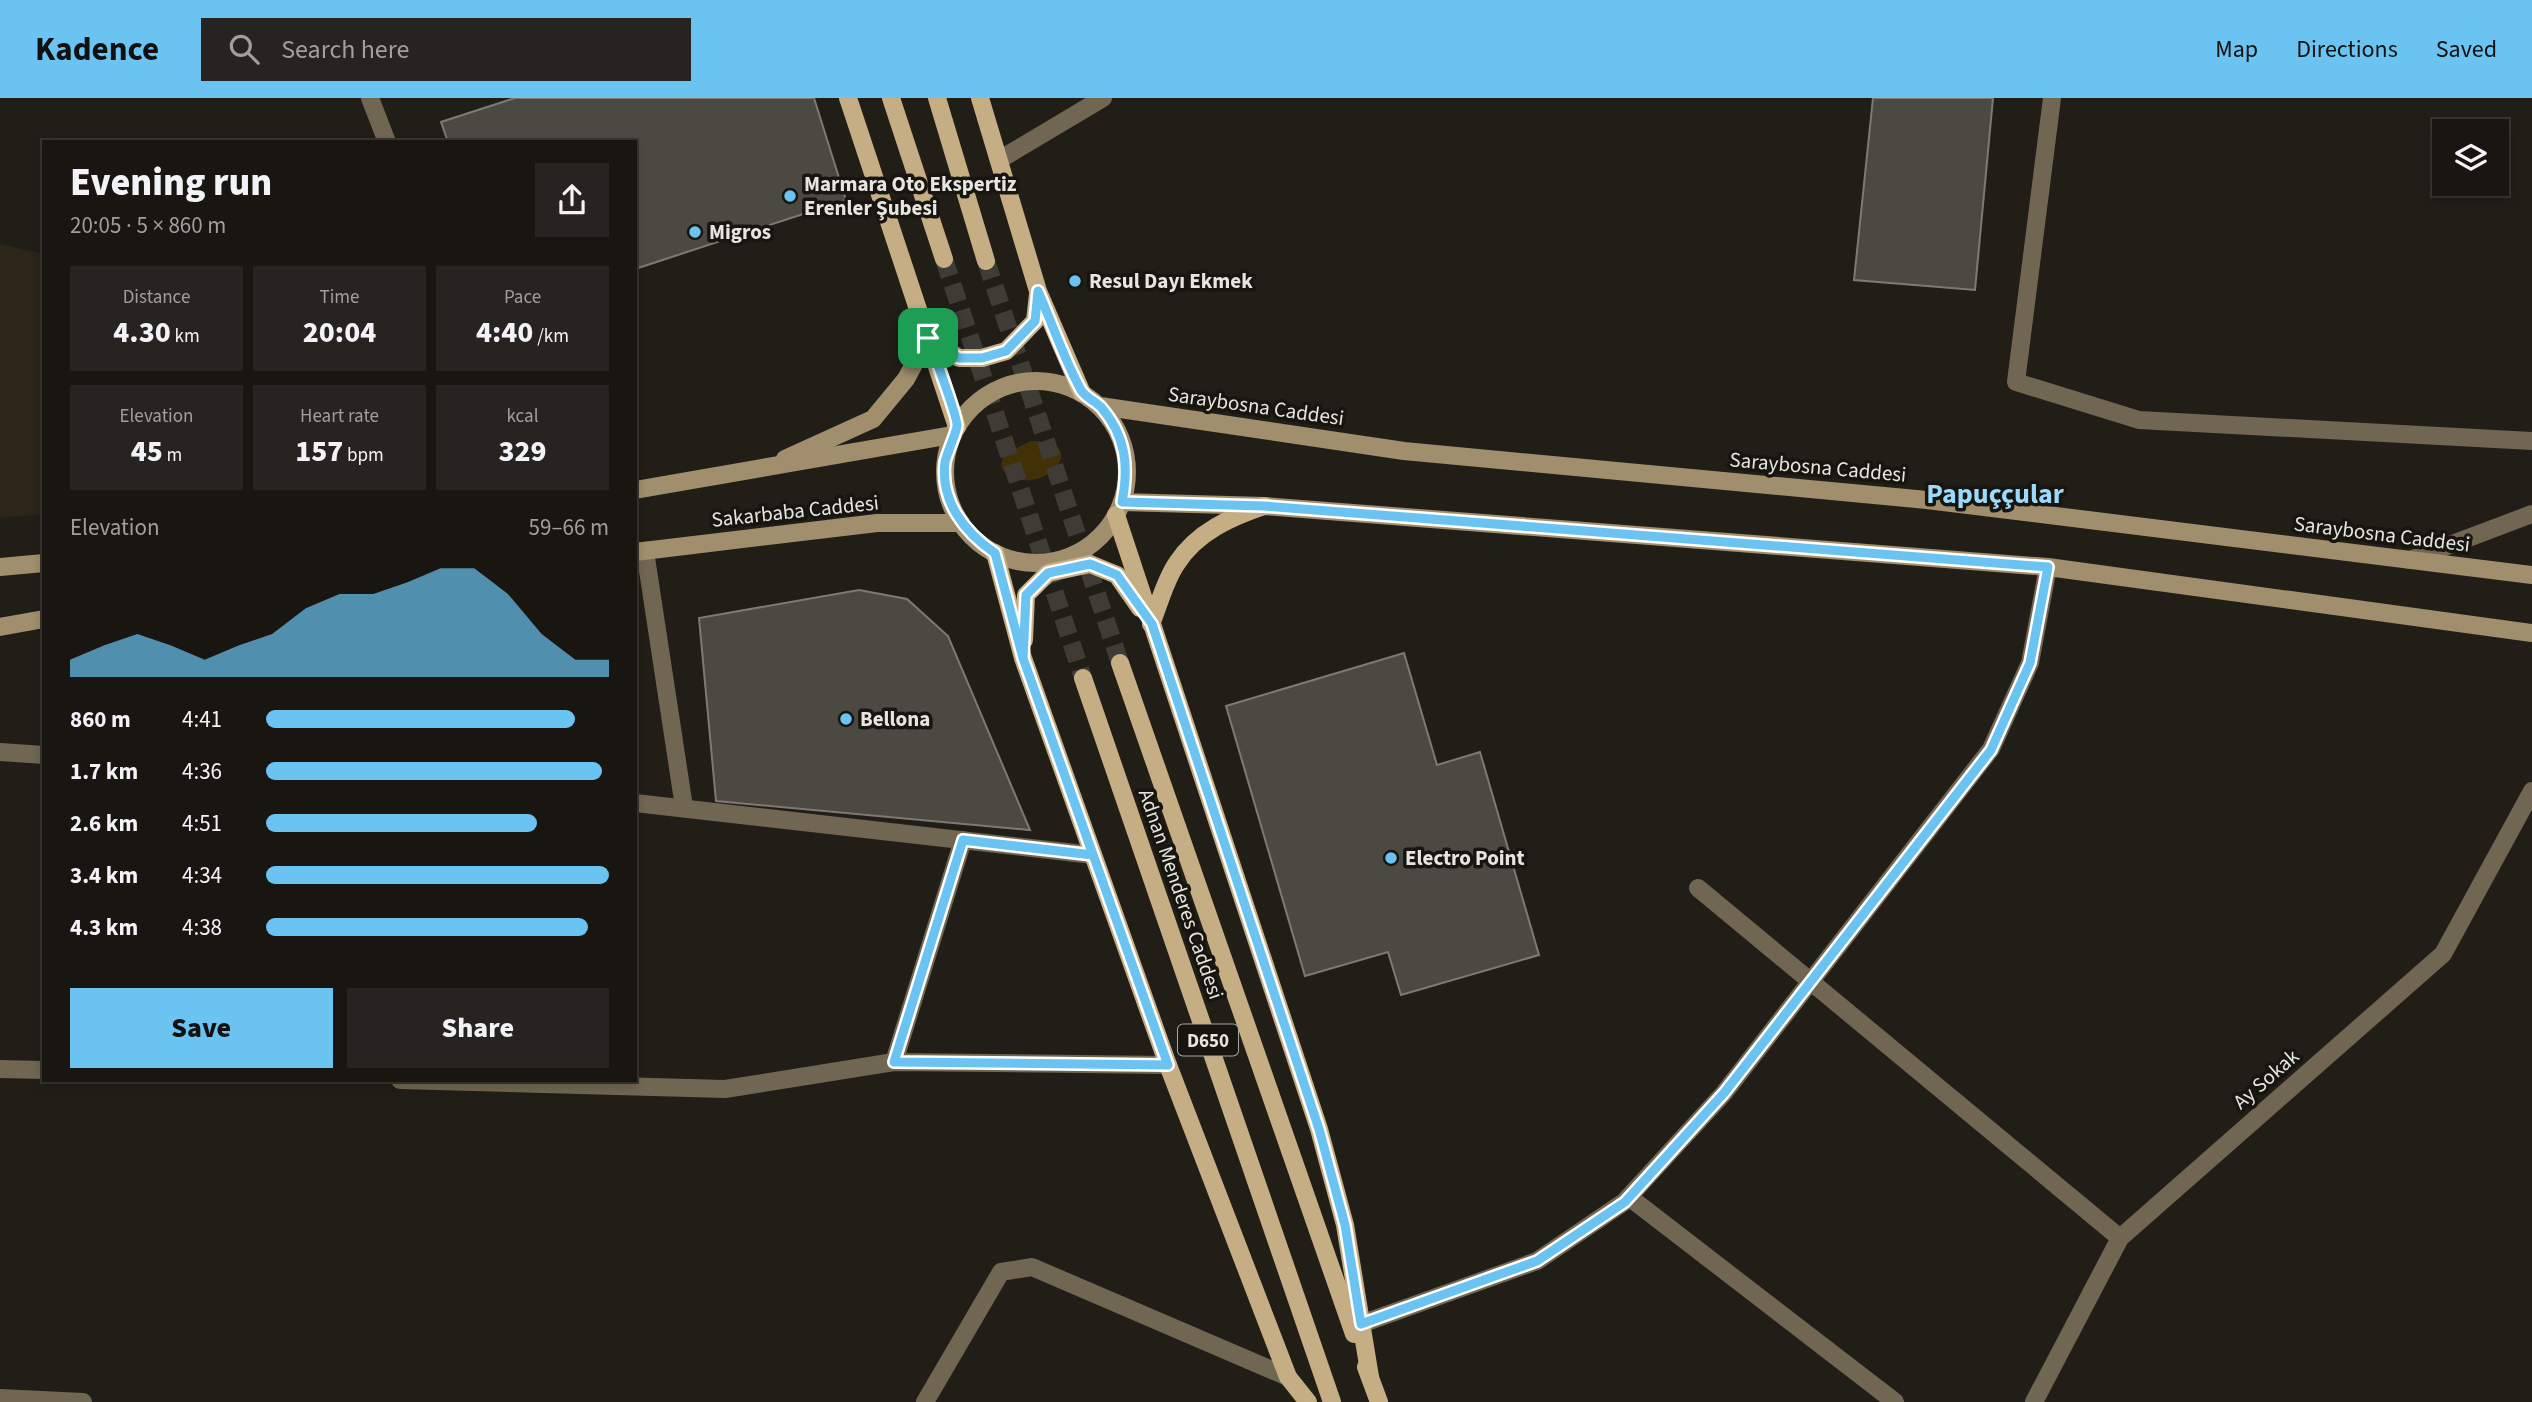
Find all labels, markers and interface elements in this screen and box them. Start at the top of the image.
search box [201,18,691,81]
text: Kadence [35,26,159,73]
icon: search [225,30,263,68]
text: Search here [281,31,409,68]
text: Map [2215,32,2258,67]
text: Directions [2296,32,2398,67]
text: Saved [2436,32,2497,67]
map controls [2432,119,2509,196]
button: layers [2432,119,2509,196]
text: Evening run [70,156,272,210]
button: share [535,163,609,237]
place label: Marmara Oto Ekspertiz Erenler Şubesi [804,169,1017,223]
marker: Marmara Oto Ekspertiz Erenler Şubesi [782,188,798,204]
text: 20:05 · 5 × 860 m [70,209,226,242]
place label: Migros [709,217,771,247]
marker: Migros [687,224,703,240]
place label: Resul Dayı Ekmek [1089,266,1253,296]
marker: Resul Dayı Ekmek [1067,273,1083,289]
text: Distance [123,284,190,311]
text: Time [319,284,360,311]
text: Pace [504,284,541,311]
pin [898,308,958,368]
text: 4.30 [113,311,171,354]
text: 20:04 [303,311,376,354]
text: 4:40 [476,311,533,354]
icon: arrive [909,319,947,357]
text: km [171,323,200,350]
text: /km [533,323,569,350]
street label: Saraybosna Caddesi [1166,379,1346,433]
text: Elevation [120,403,193,430]
text: Heart rate [300,403,379,430]
text: kcal [507,403,538,430]
text: 45 [131,430,163,473]
text: 157 [295,430,343,473]
text: 329 [498,430,547,473]
text: m [163,442,182,469]
text: bpm [343,442,384,469]
street label: Saraybosna Caddesi [1728,444,1908,490]
district label: Papuççular [1926,474,2065,514]
street label: Sakarbaba Caddesi [710,487,880,535]
street label: Saraybosna Caddesi [2292,508,2472,560]
text: Elevation [70,511,160,544]
text: 59–66 m [529,511,609,544]
text: 860 m [70,703,131,736]
text: 4:41 [182,703,222,736]
place label: Bellona [860,704,930,734]
marker: Bellona [838,711,854,727]
text: 1.7 km [70,755,138,788]
text: 4:36 [182,755,222,788]
street label: Adnan Menderes Caddesi [1131,785,1231,1003]
text: 2.6 km [70,807,138,840]
text: 4:51 [182,807,222,840]
place label: Electro Point [1405,843,1525,873]
marker: Electro Point [1383,850,1399,866]
text: 3.4 km [70,859,138,892]
text: 4:34 [182,859,222,892]
text: 4.3 km [70,911,138,944]
text: 4:38 [182,911,222,944]
button: Save [70,988,333,1068]
button: Share [347,988,609,1068]
road number: D650 [1178,1024,1238,1056]
street label: Ay Sokak [2226,1041,2306,1116]

